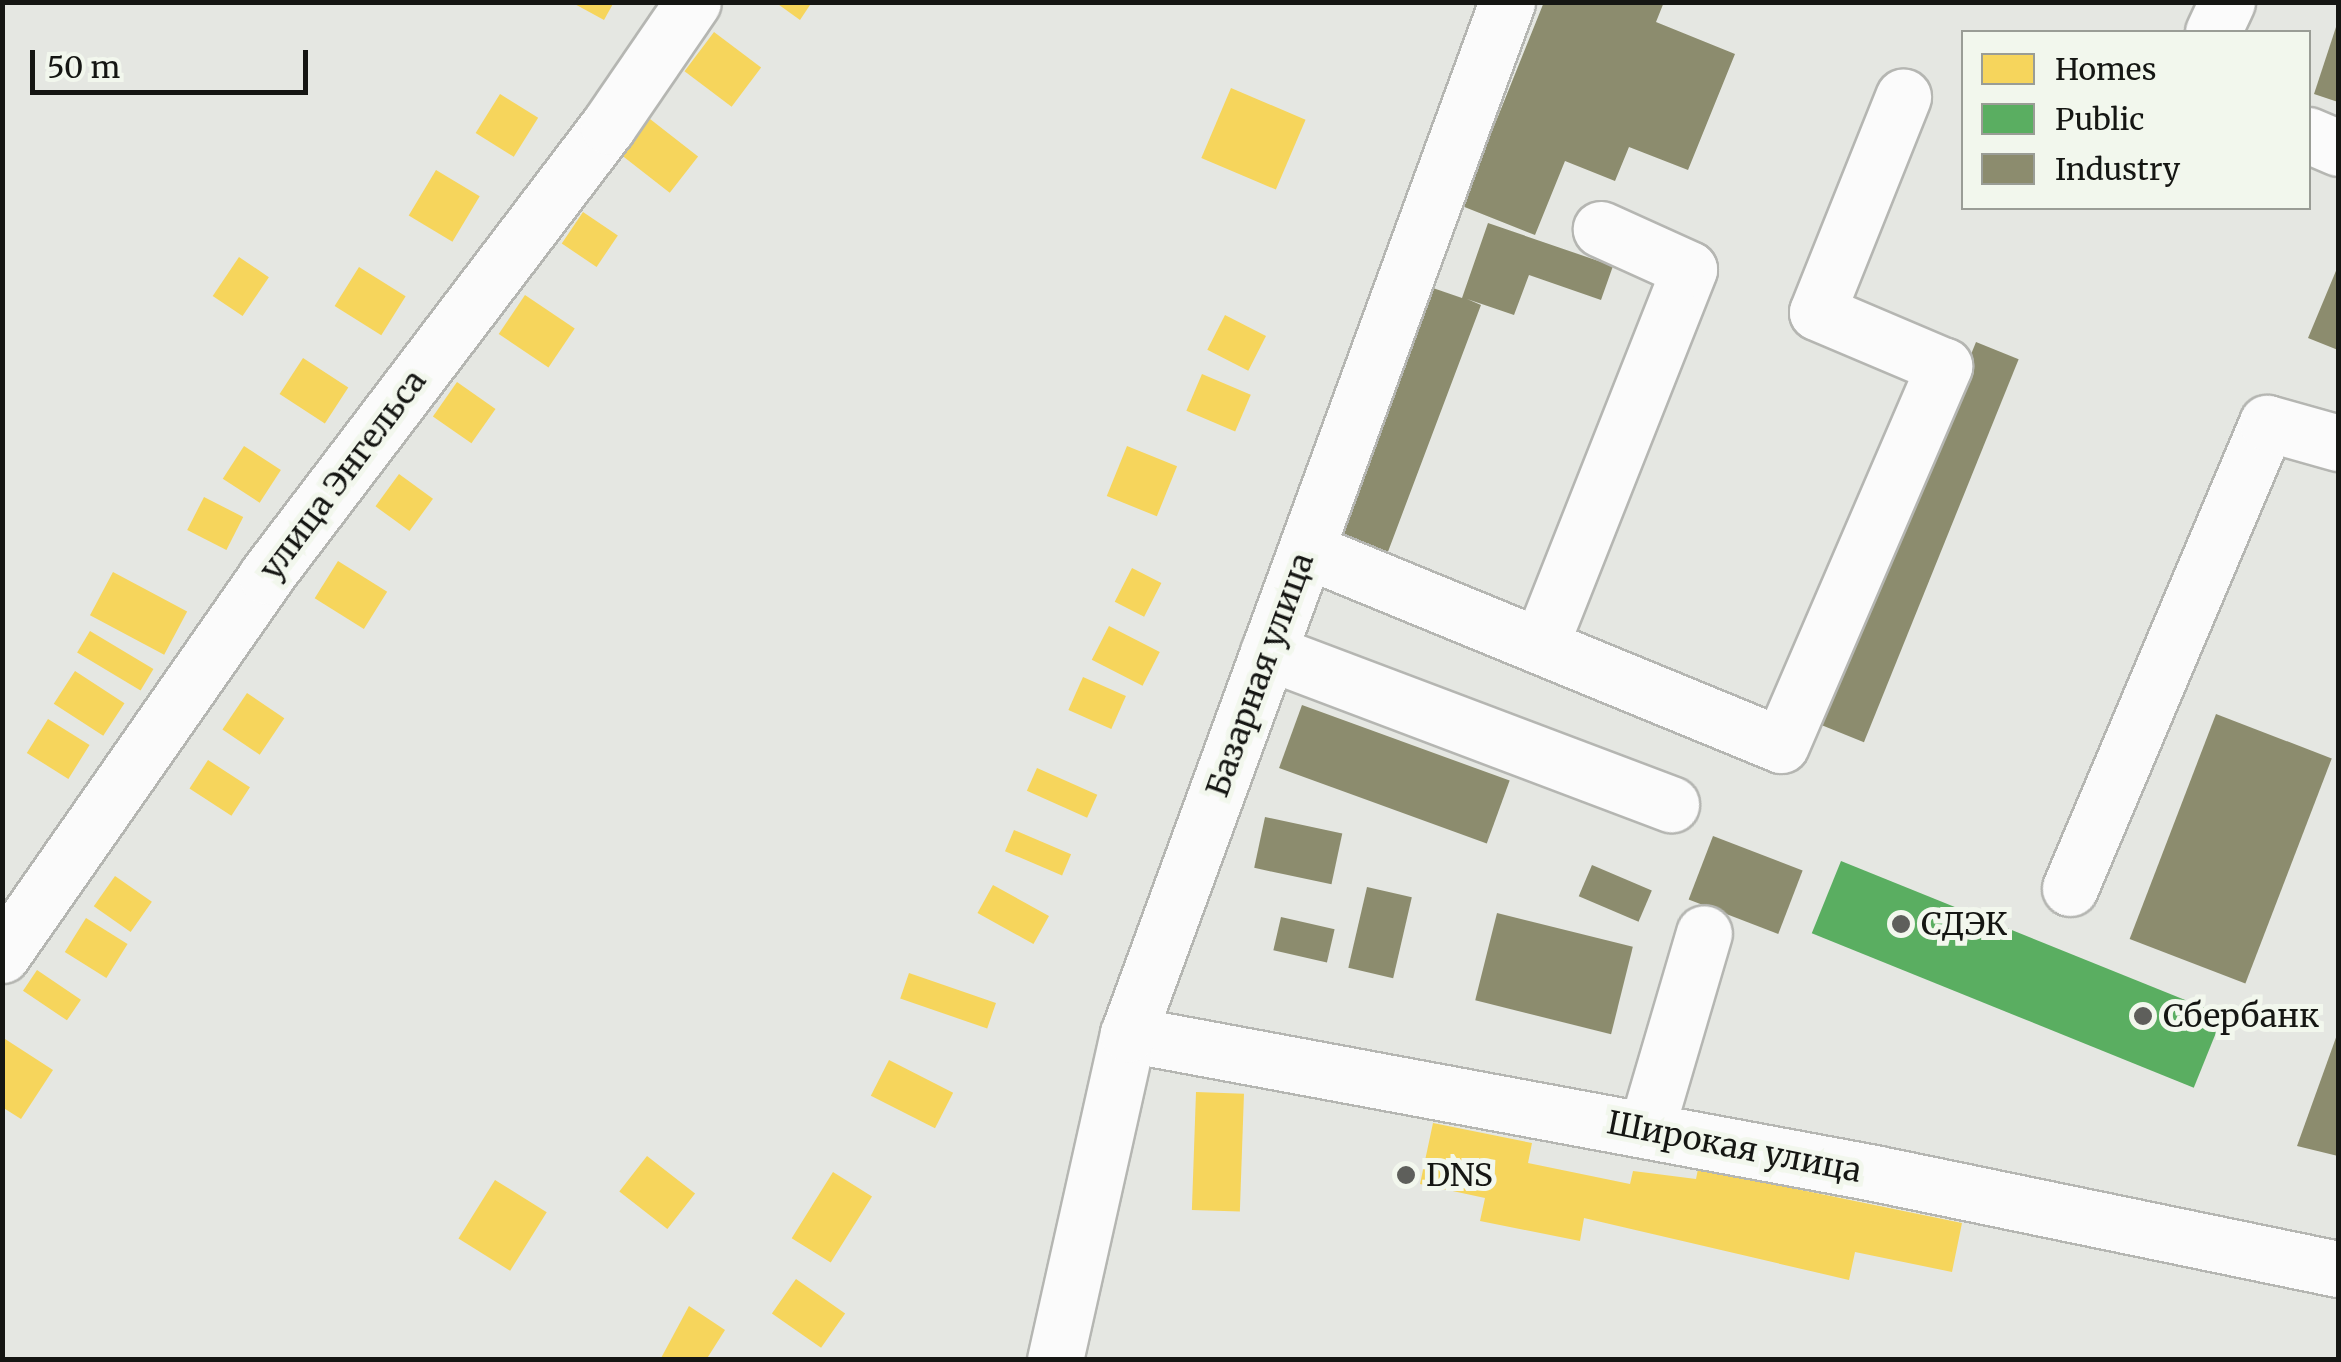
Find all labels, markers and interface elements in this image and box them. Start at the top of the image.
scale bar [35,30,312,92]
legend [1961,30,2311,210]
text: 50 m [47,48,120,86]
text: Homes [2055,50,2156,88]
text: Public [2055,100,2144,138]
text: Industry [2055,150,2180,188]
street label: улица Энгельса [252,363,434,587]
street label: Базарная улица [1198,548,1322,802]
place label: СДЭК [1921,905,2007,943]
marker: СДЭК [1890,913,1912,935]
place label: Сбербанк [2163,997,2319,1035]
marker: Сбербанк [2132,1005,2154,1027]
street label: Широкая улица [1604,1104,1864,1190]
place label: DNS [1426,1156,1493,1194]
marker: DNS [1395,1164,1417,1186]

